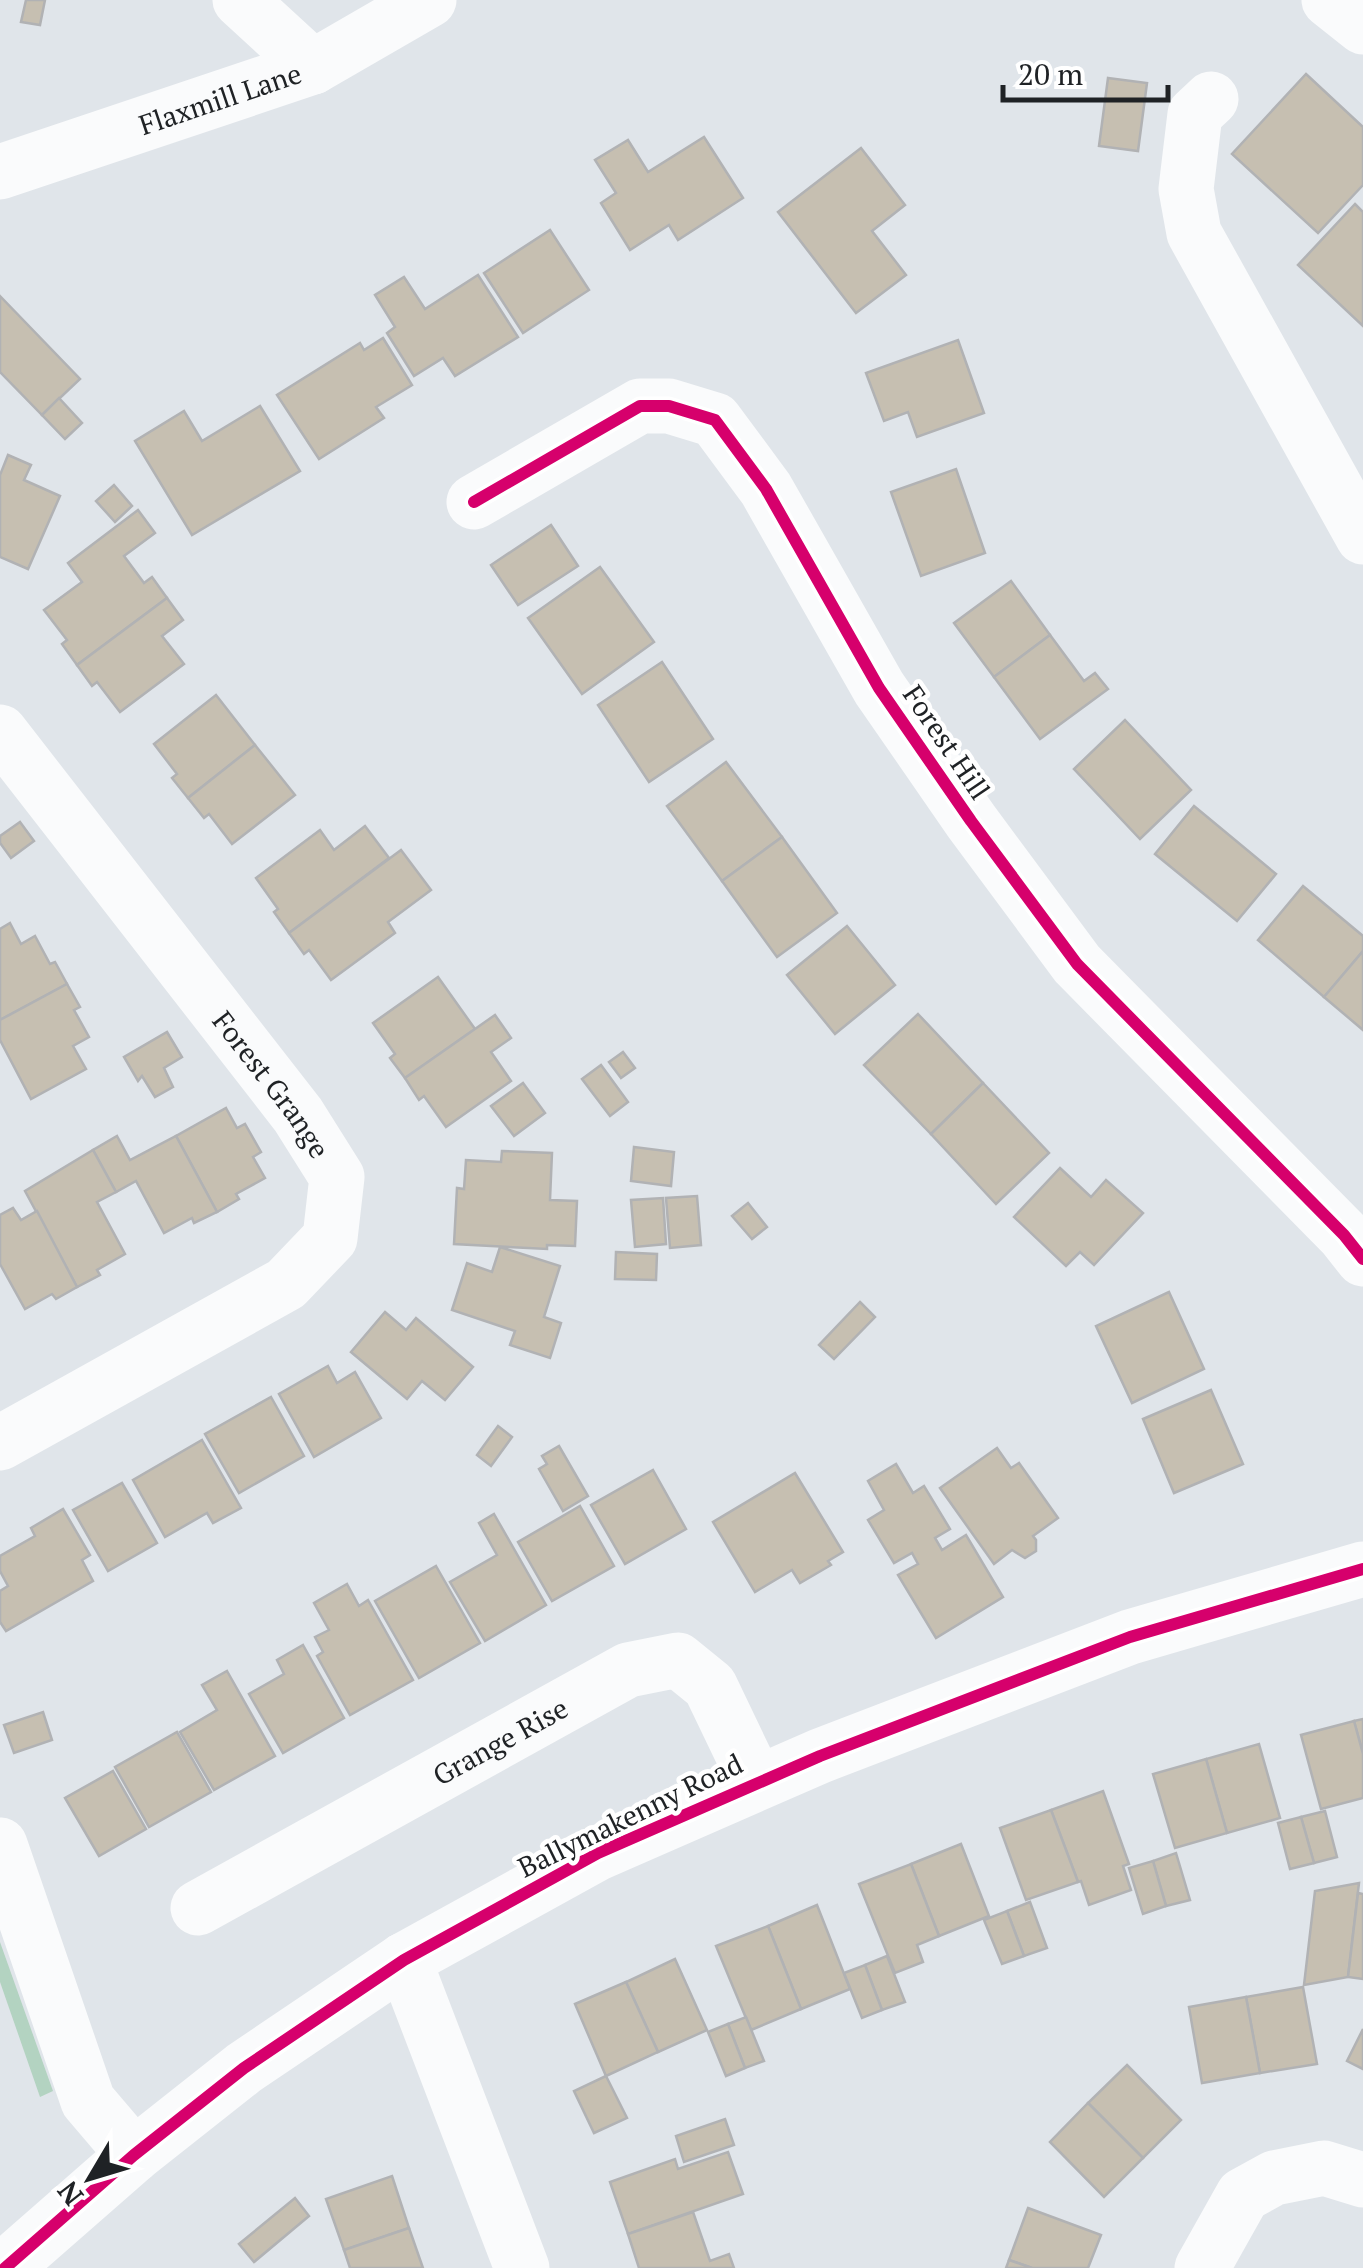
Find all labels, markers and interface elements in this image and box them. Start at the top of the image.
scale bar [1003,40,1168,102]
street label: Flaxmill Lane [134,54,306,143]
text: 20 m [1018,54,1083,94]
street label: Forest Hill [895,678,999,806]
street label: Forest Grange [205,1003,339,1165]
street label: Grange Rise [426,1689,574,1793]
street label: Ballymakenny Road [512,1745,748,1885]
north arrow [40,2128,140,2228]
text: N [49,2174,91,2213]

